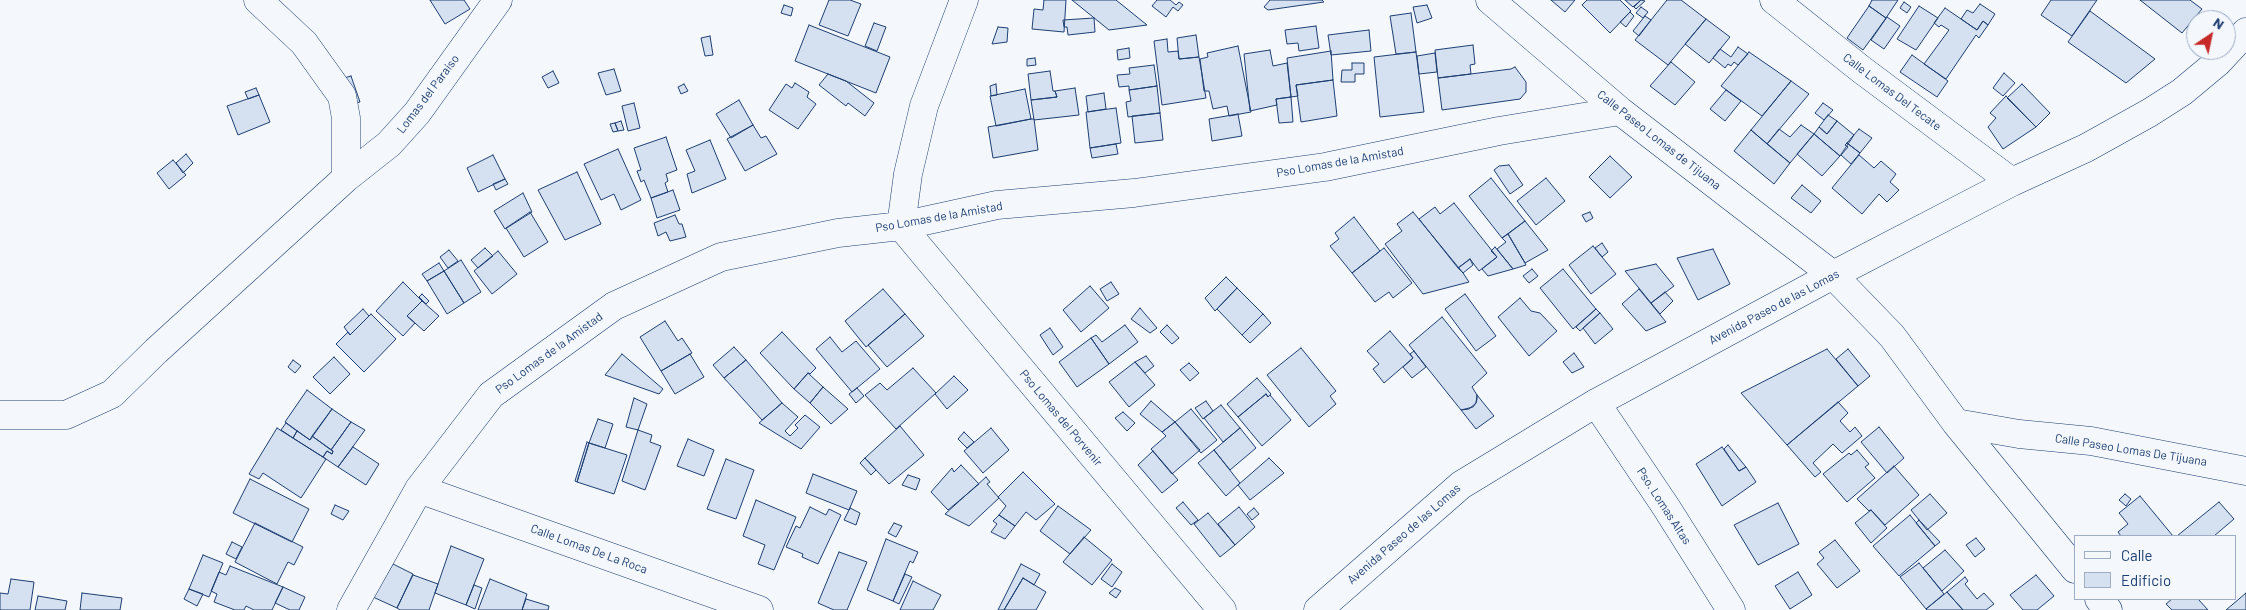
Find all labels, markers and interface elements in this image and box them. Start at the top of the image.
north arrow [2186,10,2236,60]
text: N [2210,13,2228,33]
street label: Calle Lomas Del Tecate [1840,50,1944,134]
street label: Lomas del Paraiso [394,52,462,136]
street label: Calle Paseo Lomas de Tijuana [1594,87,1724,193]
street label: Pso Lomas de la Amistad [1275,144,1405,180]
street label: Pso Lomas de la Amistad [874,199,1004,235]
street label: Avenida Paseo de las Lomas [1706,267,1842,347]
street label: Pso Lomas de la Amistad [493,309,605,397]
street label: Pso Lomas del Porvenir [1016,367,1106,469]
street label: Calle Paseo Lomas De Tijuana [2054,431,2208,469]
street label: Pso. Lomas Altas [1634,465,1694,547]
street label: Avenida Paseo de las Lomas [1344,481,1464,587]
street label: Calle Lomas De La Roca [529,521,649,577]
legend [2074,535,2236,600]
text: Calle [2121,546,2153,564]
text: Edificio [2121,571,2171,589]

